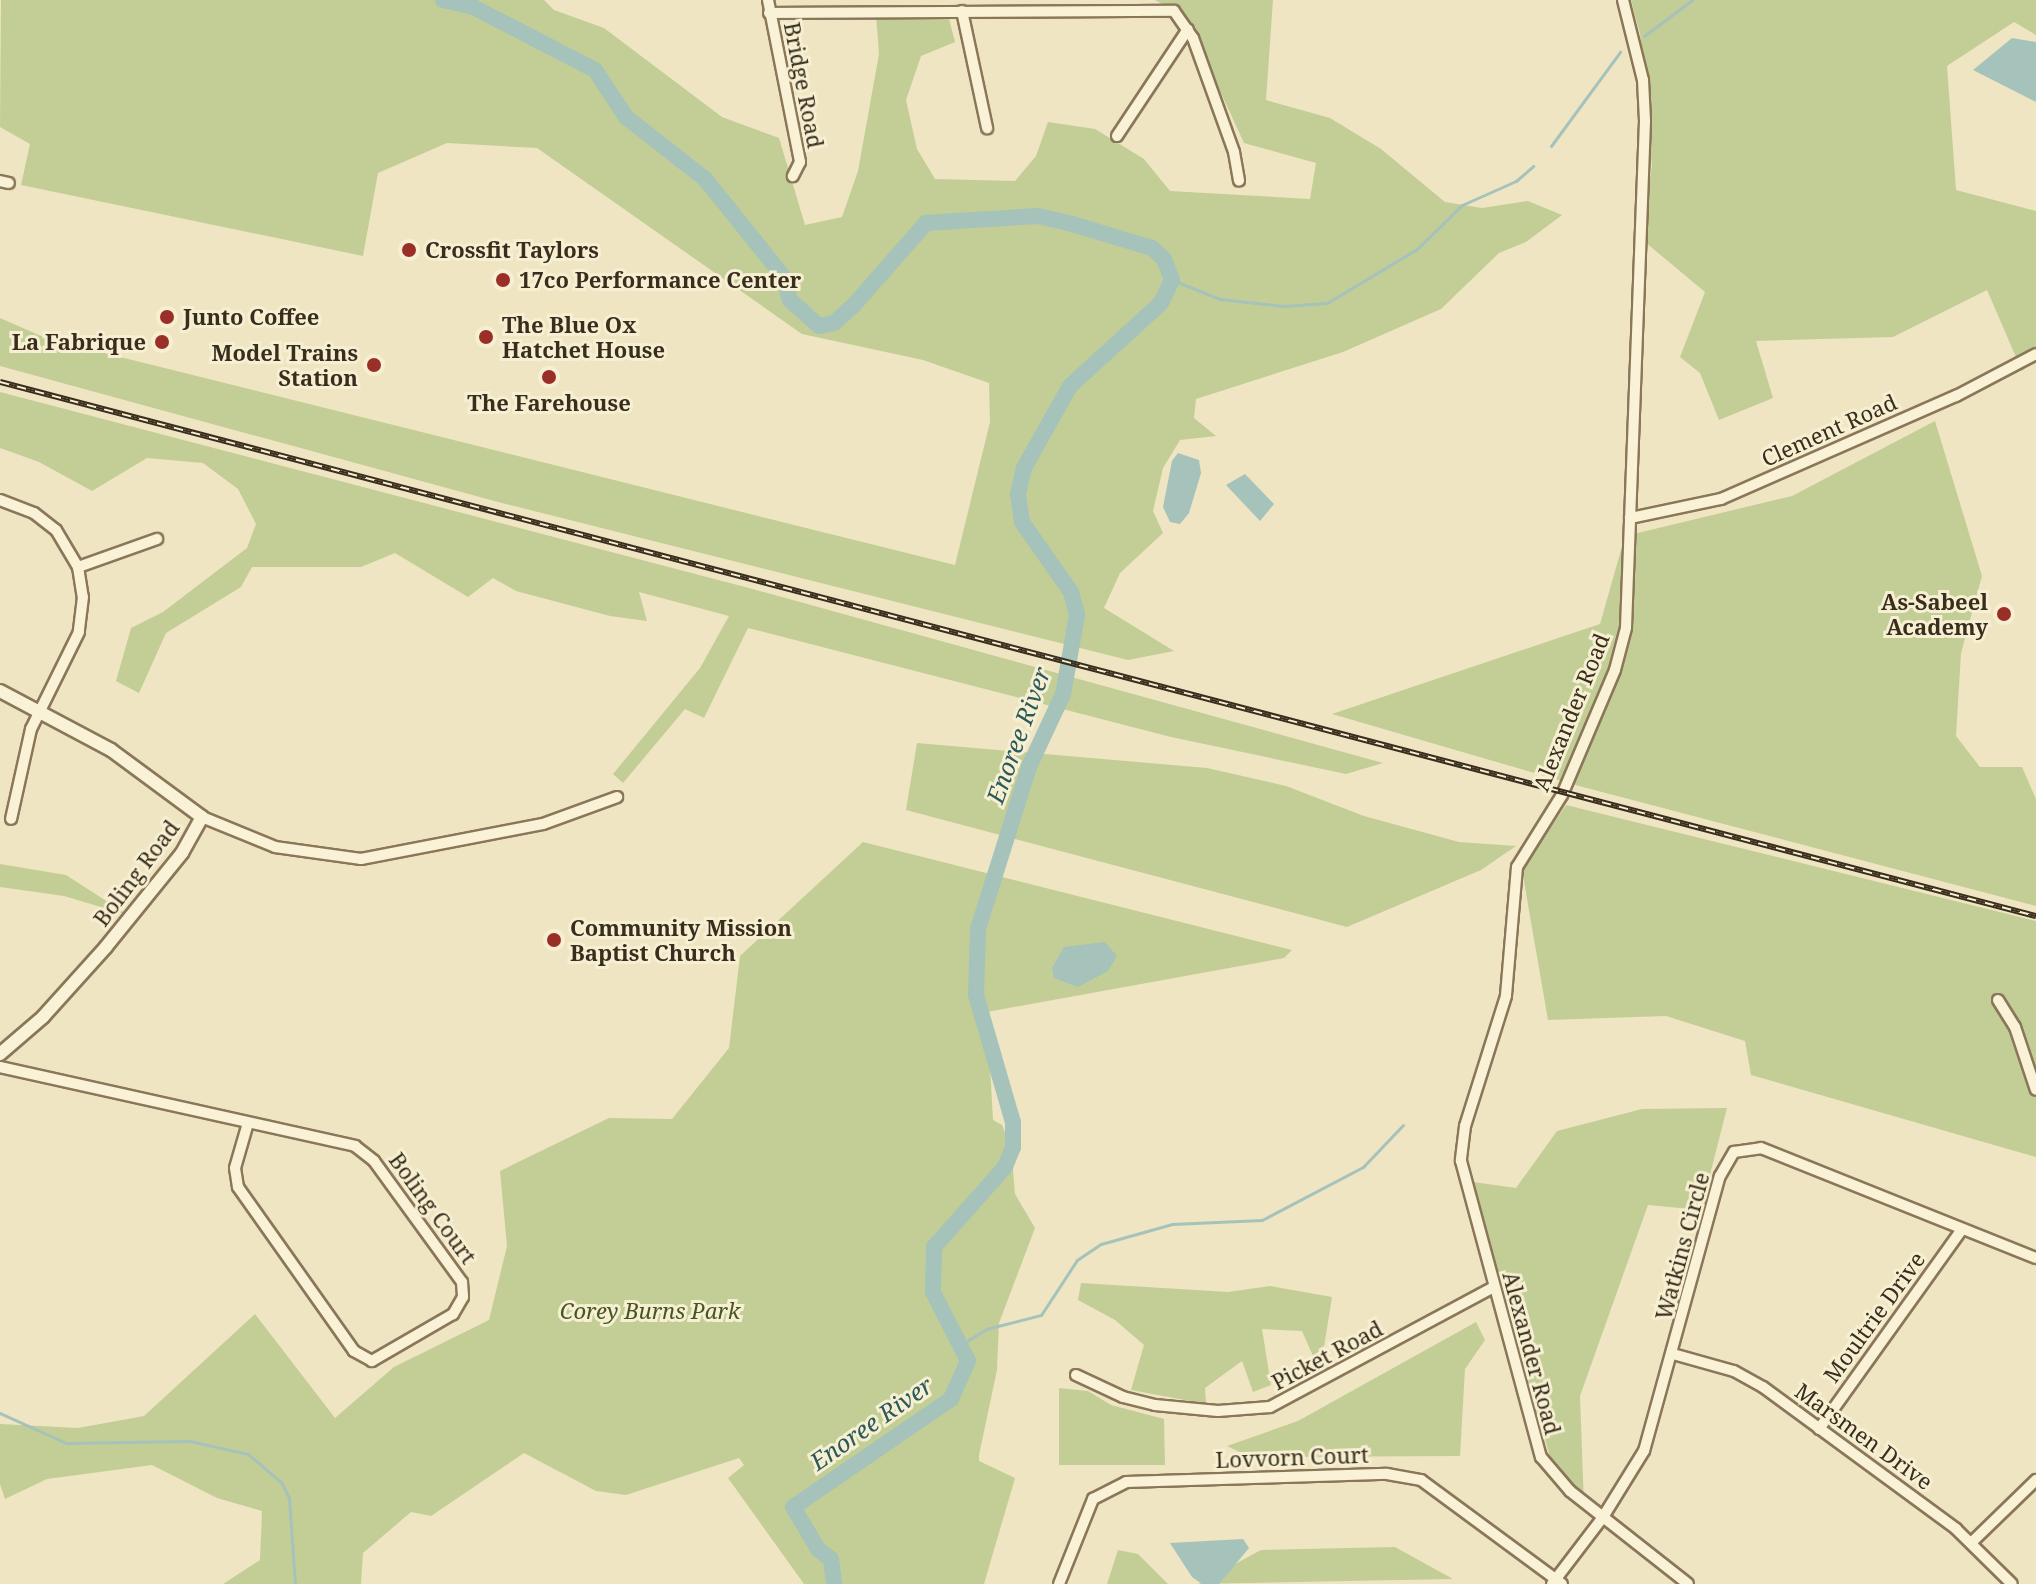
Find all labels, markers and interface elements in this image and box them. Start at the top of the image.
street label: Bridge Road [779,20,829,150]
place label: Crossfit Taylors [425,237,599,263]
marker: Crossfit Taylors [400,241,418,259]
place label: 17co Performance Center [519,267,801,293]
marker: 17co Performance Center [494,271,512,289]
place label: Junto Coffee [183,304,319,330]
marker: Junto Coffee [158,308,176,326]
place label: The Blue Ox Hatchet House [502,311,665,362]
marker: The Blue Ox Hatchet House [477,328,495,346]
place label: La Fabrique [12,329,146,355]
marker: La Fabrique [153,333,171,351]
place label: Model Trains Station [212,339,358,390]
marker: Model Trains Station [365,356,383,374]
marker: The Farehouse [540,368,558,386]
street label: Clement Road [1757,388,1901,472]
place label: The Farehouse [467,390,631,416]
place label: As-Sabeel Academy [1881,588,1988,640]
marker: As-Sabeel Academy [1995,605,2013,623]
street label: Alexander Road [1527,629,1615,795]
water label: Enoree River [980,663,1056,807]
street label: Boling Road [88,815,184,931]
place label: Community Mission Baptist Church [570,914,792,966]
marker: Community Mission Baptist Church [545,931,563,949]
street label: Boling Court [384,1147,482,1269]
street label: Watkins Circle [1650,1169,1714,1323]
street label: Moultrie Drive [1818,1247,1930,1387]
street label: Alexander Road [1498,1269,1566,1437]
park label: Corey Burns Park [560,1298,740,1324]
street label: Picket Road [1267,1315,1387,1395]
water label: Enoree River [804,1370,938,1476]
street label: Marsmen Drive [1790,1377,1938,1495]
street label: Lovvorn Court [1215,1441,1369,1473]

